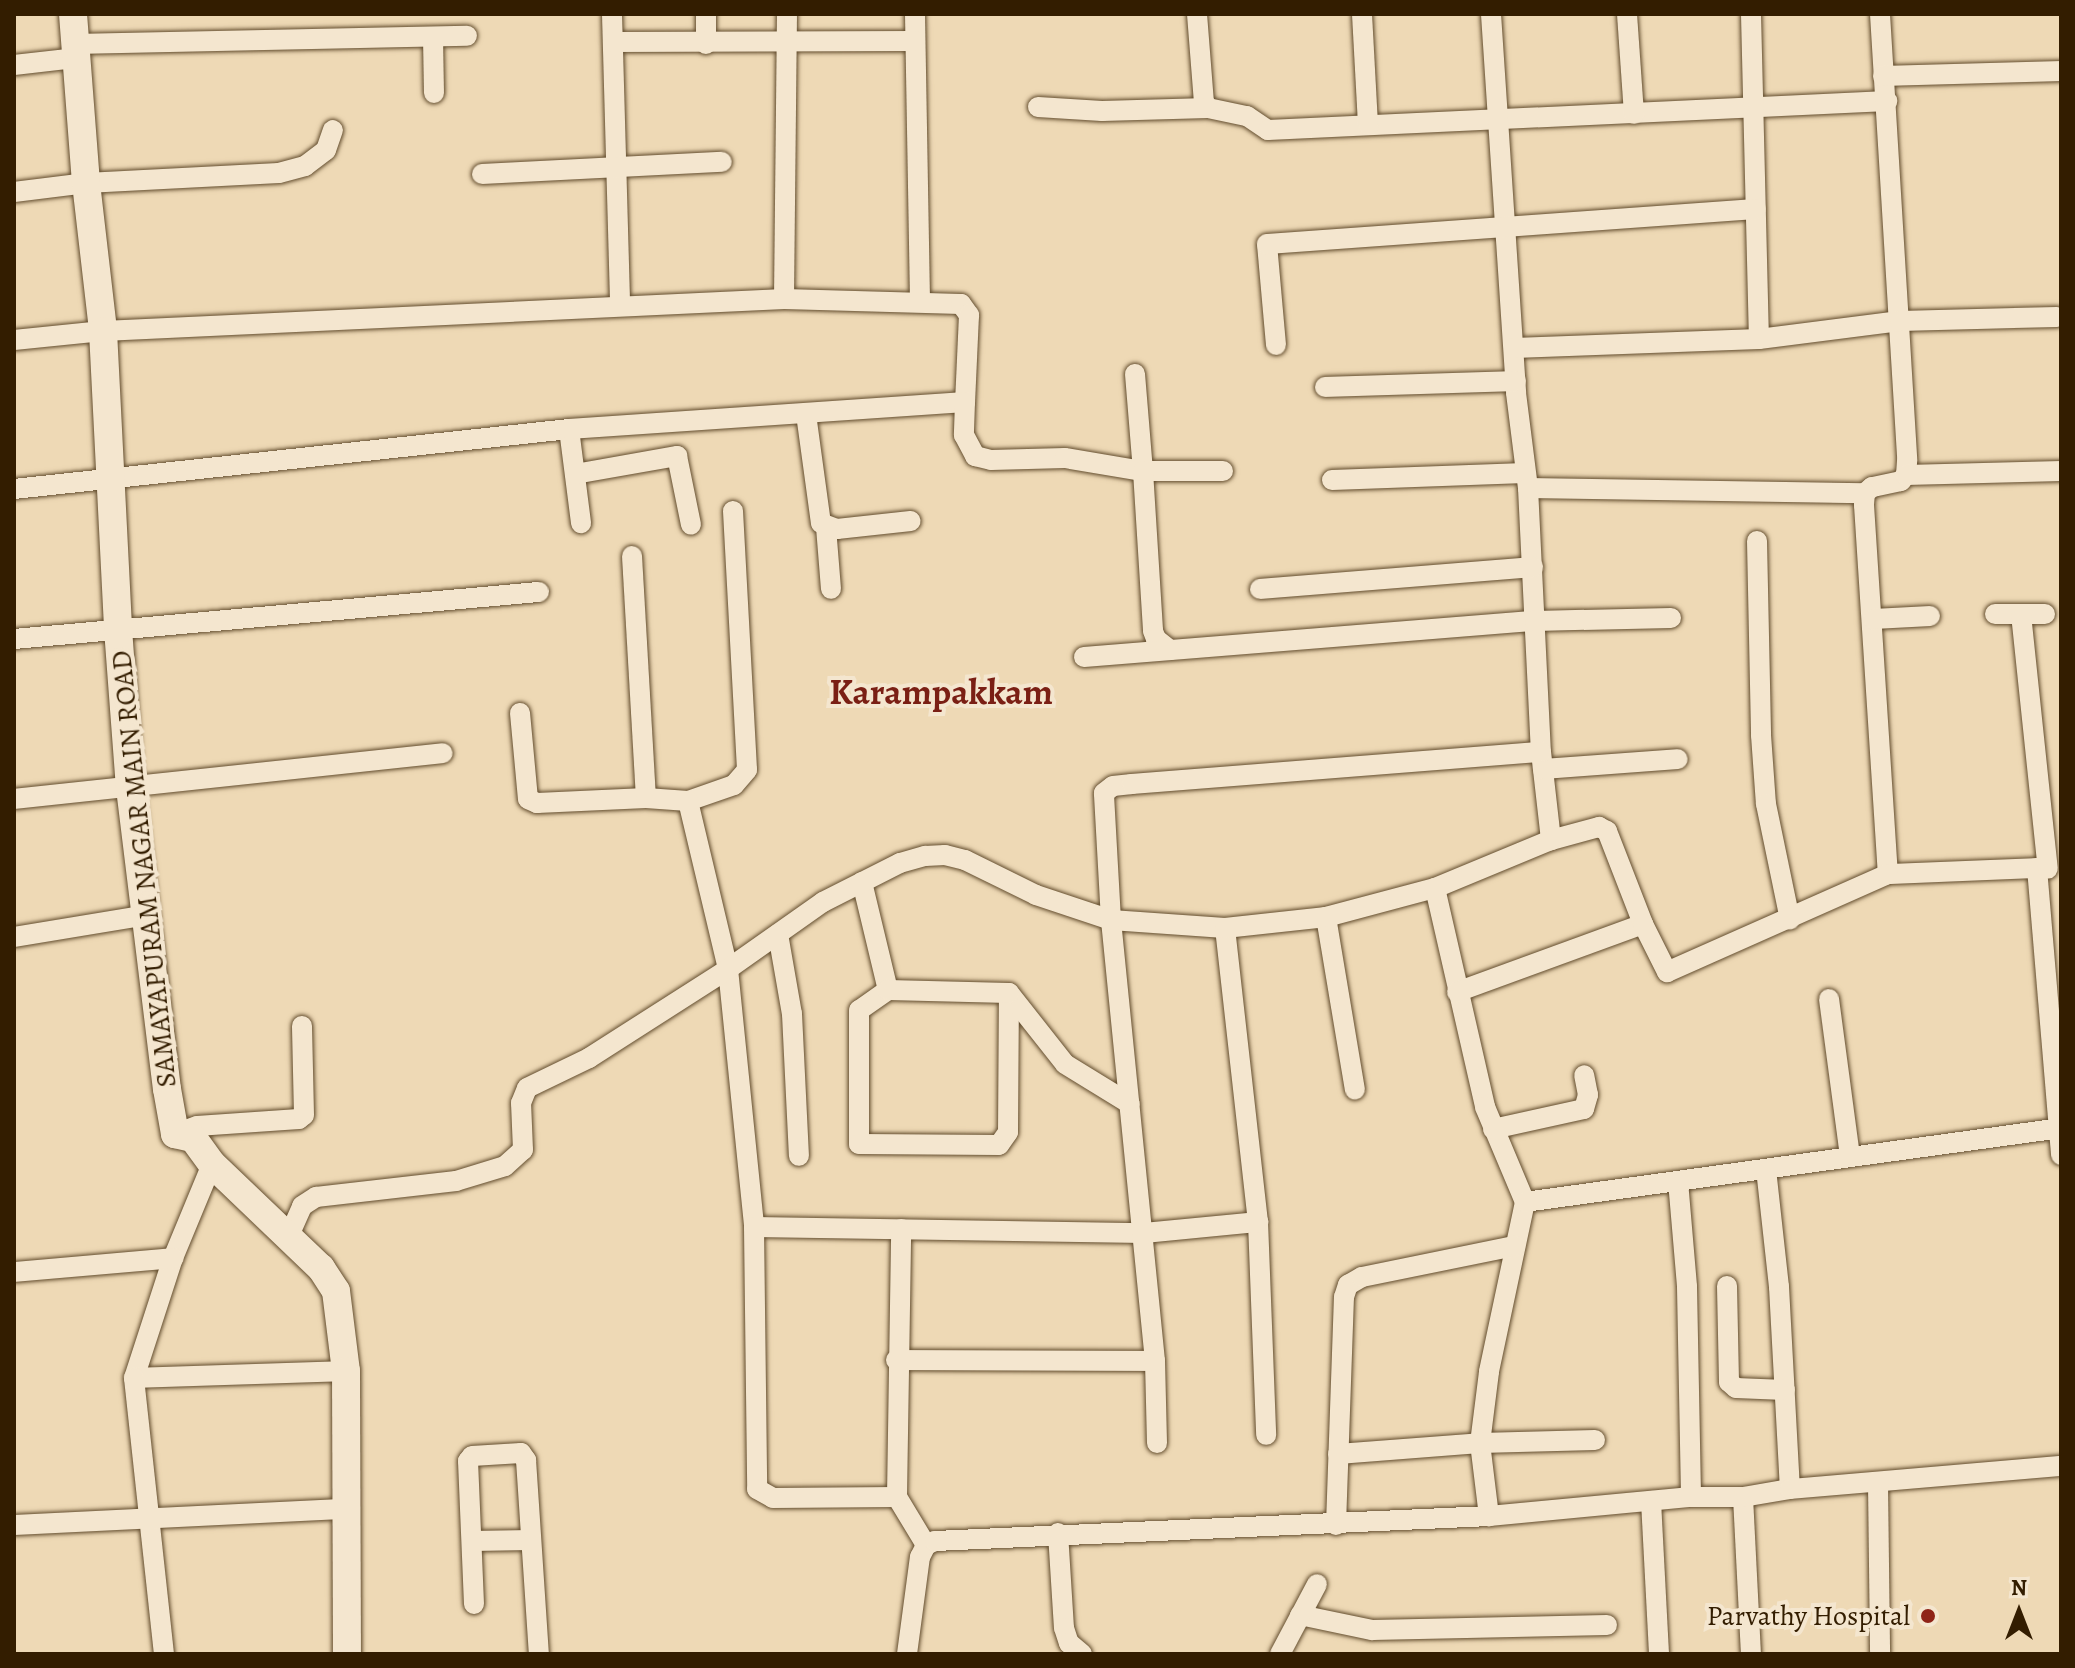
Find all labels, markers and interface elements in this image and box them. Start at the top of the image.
street label: SAMAYAPURAM NAGAR MAIN ROAD [104,649,184,1089]
district label: Karampakkam [829,670,1053,714]
north arrow [1979,1572,2059,1652]
text: N [2011,1573,2027,1603]
place label: Parvathy Hospital [1707,1599,1910,1633]
marker: Parvathy Hospital [1917,1605,1939,1627]

